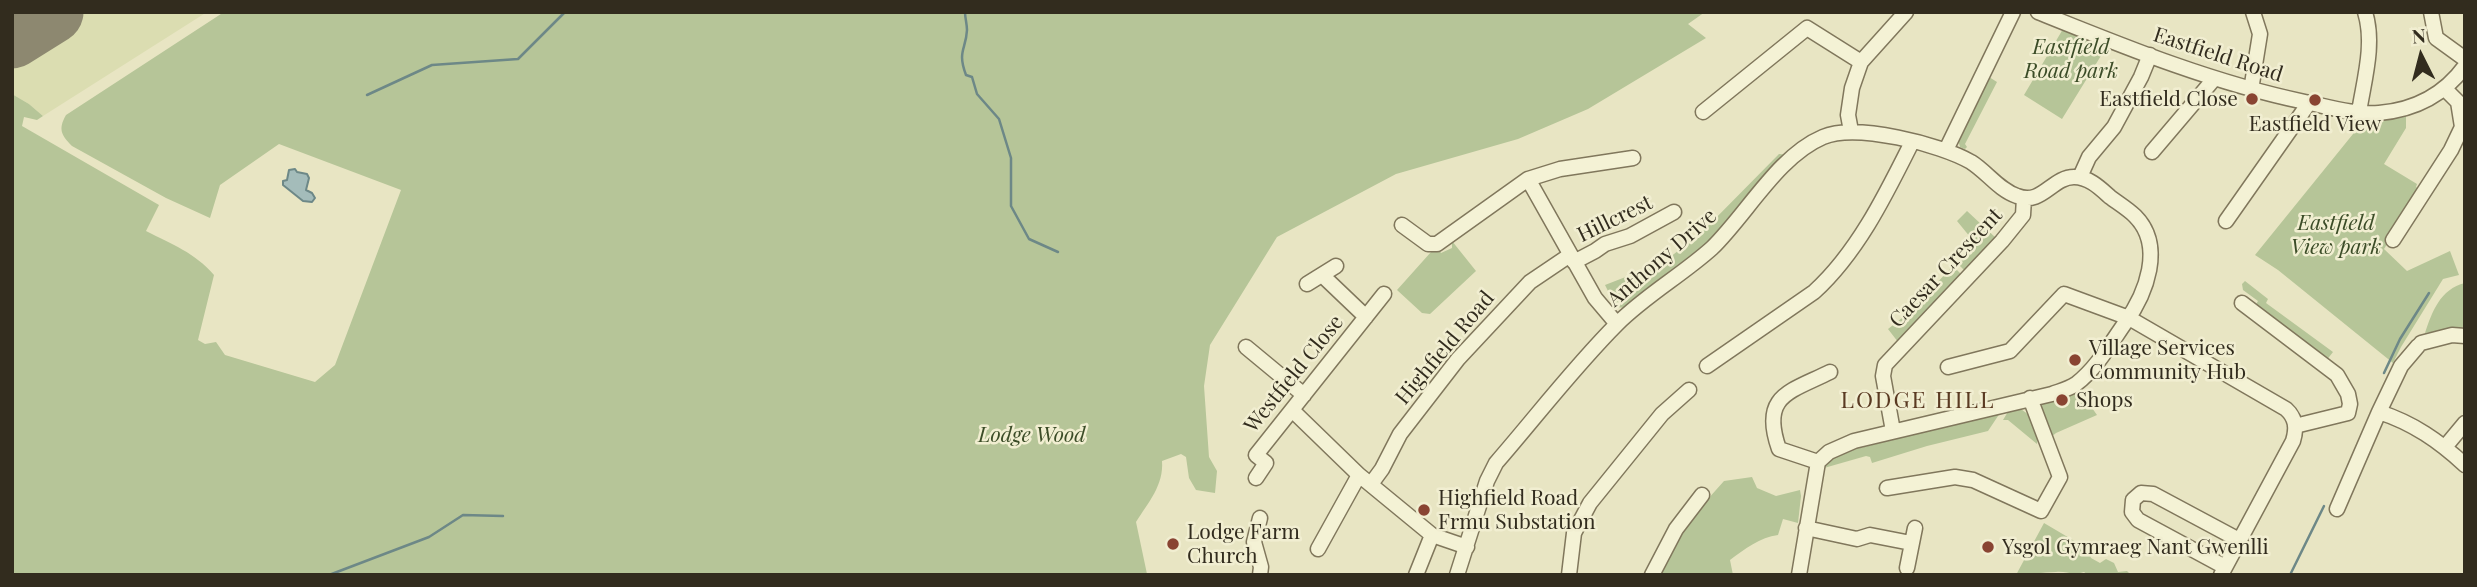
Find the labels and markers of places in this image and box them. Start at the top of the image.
place label: Eastfield Close [2099,86,2238,112]
marker: Eastfield Close [2244,91,2260,107]
marker: Eastfield View [2307,92,2323,108]
place label: Eastfield View [2249,111,2381,137]
place label: Village Services Community Hub [2089,335,2246,385]
marker: Village Services Community Hub [2067,352,2083,368]
place label: Shops [2076,387,2133,413]
marker: Shops [2054,392,2070,408]
place label: Highfield Road Frmu Substation [1438,485,1596,535]
marker: Highfield Road Frmu Substation [1416,502,1432,518]
place label: Lodge Farm Church [1187,519,1300,569]
place label: Ysgol Gymraeg Nant Gwenlli [2002,534,2269,560]
marker: Lodge Farm Church [1165,536,1181,552]
marker: Ysgol Gymraeg Nant Gwenlli [1980,539,1996,555]

